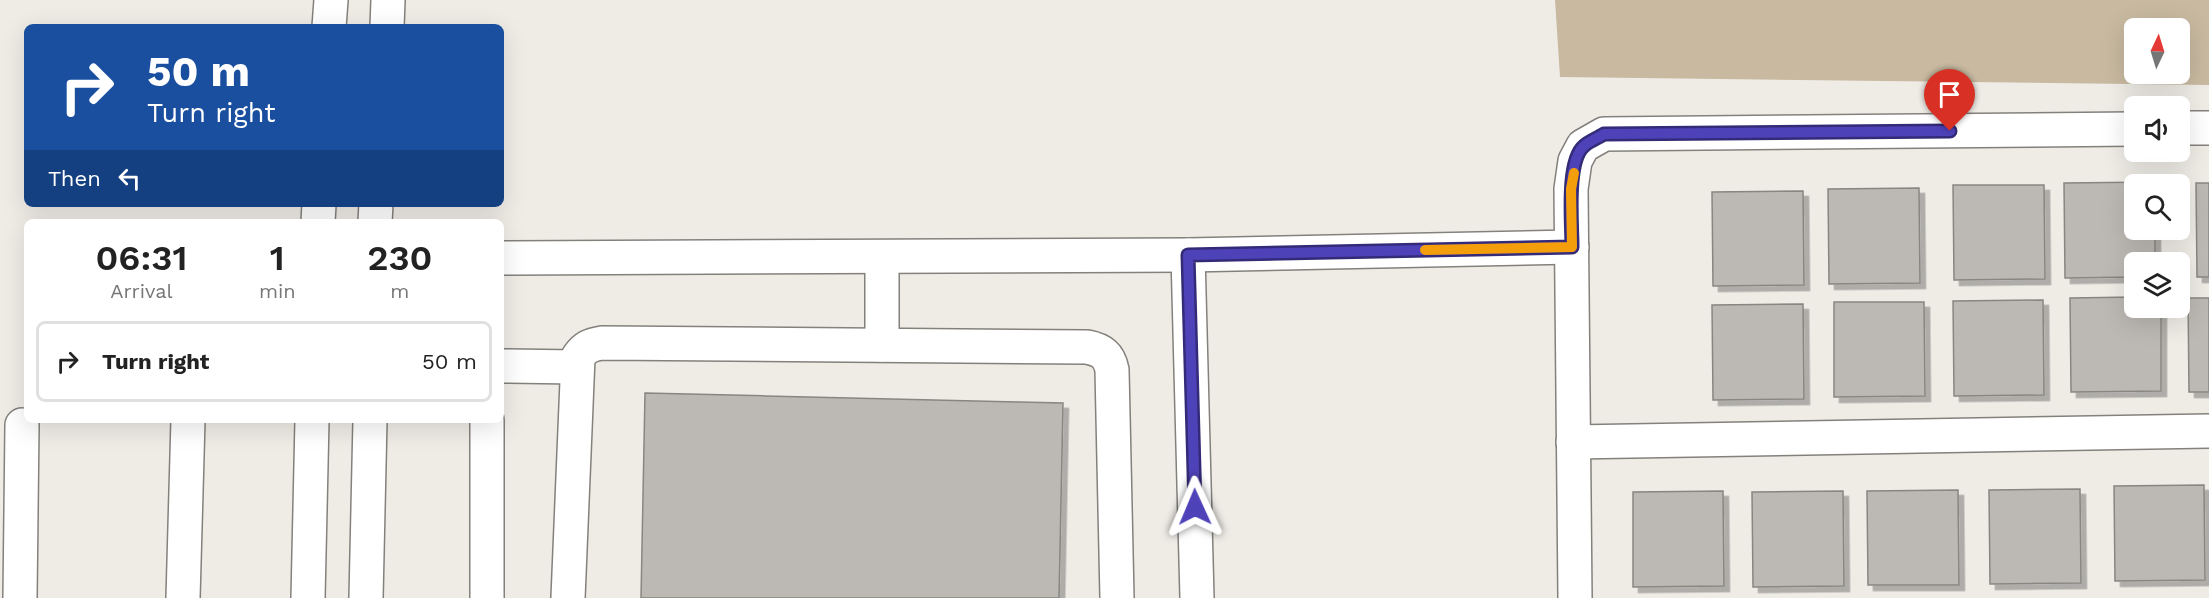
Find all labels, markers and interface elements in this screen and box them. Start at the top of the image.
north arrow [2124,18,2190,84]
map controls [2124,18,2190,318]
text: 50 m [147,47,250,96]
icon: right [48,48,126,126]
pin [1924,69,1975,131]
icon: arrive [1933,78,1966,111]
button: sound [2124,96,2190,162]
text: Turn right [147,97,276,129]
icon: left [113,162,146,195]
text: Then [48,166,101,191]
button: search [2124,174,2190,240]
text: 06:31 [95,237,187,279]
text: 1 [270,237,285,279]
text: 230 [367,237,433,279]
button: layers [2124,252,2190,318]
text: Arrival [110,279,173,303]
text: min [259,279,296,303]
text: m [390,279,409,303]
icon: right [51,345,84,378]
text: Turn right [102,349,209,374]
text: 50 m [422,349,477,374]
position arrow [1163,475,1227,539]

